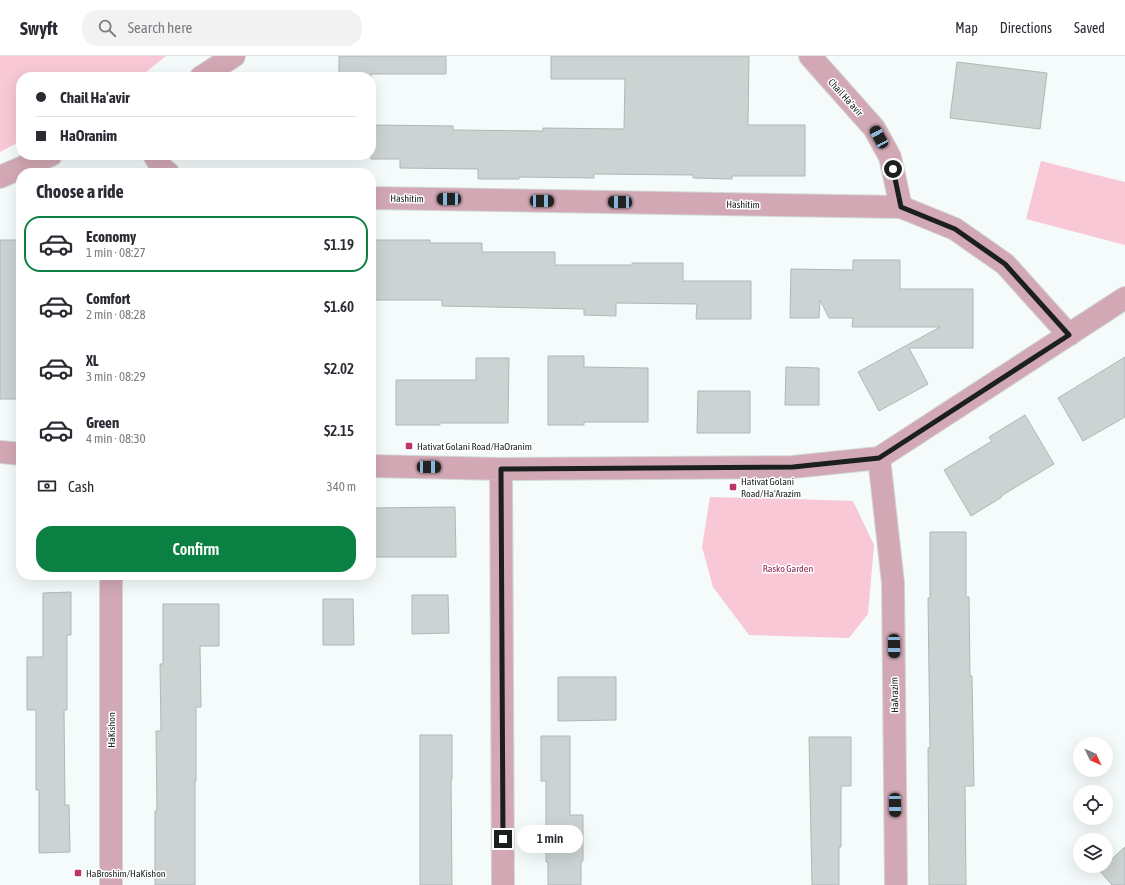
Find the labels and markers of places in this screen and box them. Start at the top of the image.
marker: Hativat Golani Road/HaOranim [404,441,414,451]
place label: Hativat Golani Road/HaOranim [417,441,532,452]
place label: Hativat Golani Road/Ha'Arazim [741,476,801,499]
marker: Hativat Golani Road/Ha'Arazim [728,482,738,492]
marker: HaBroshim/HaKishon [73,868,83,878]
place label: HaBroshim/HaKishon [86,868,166,879]

